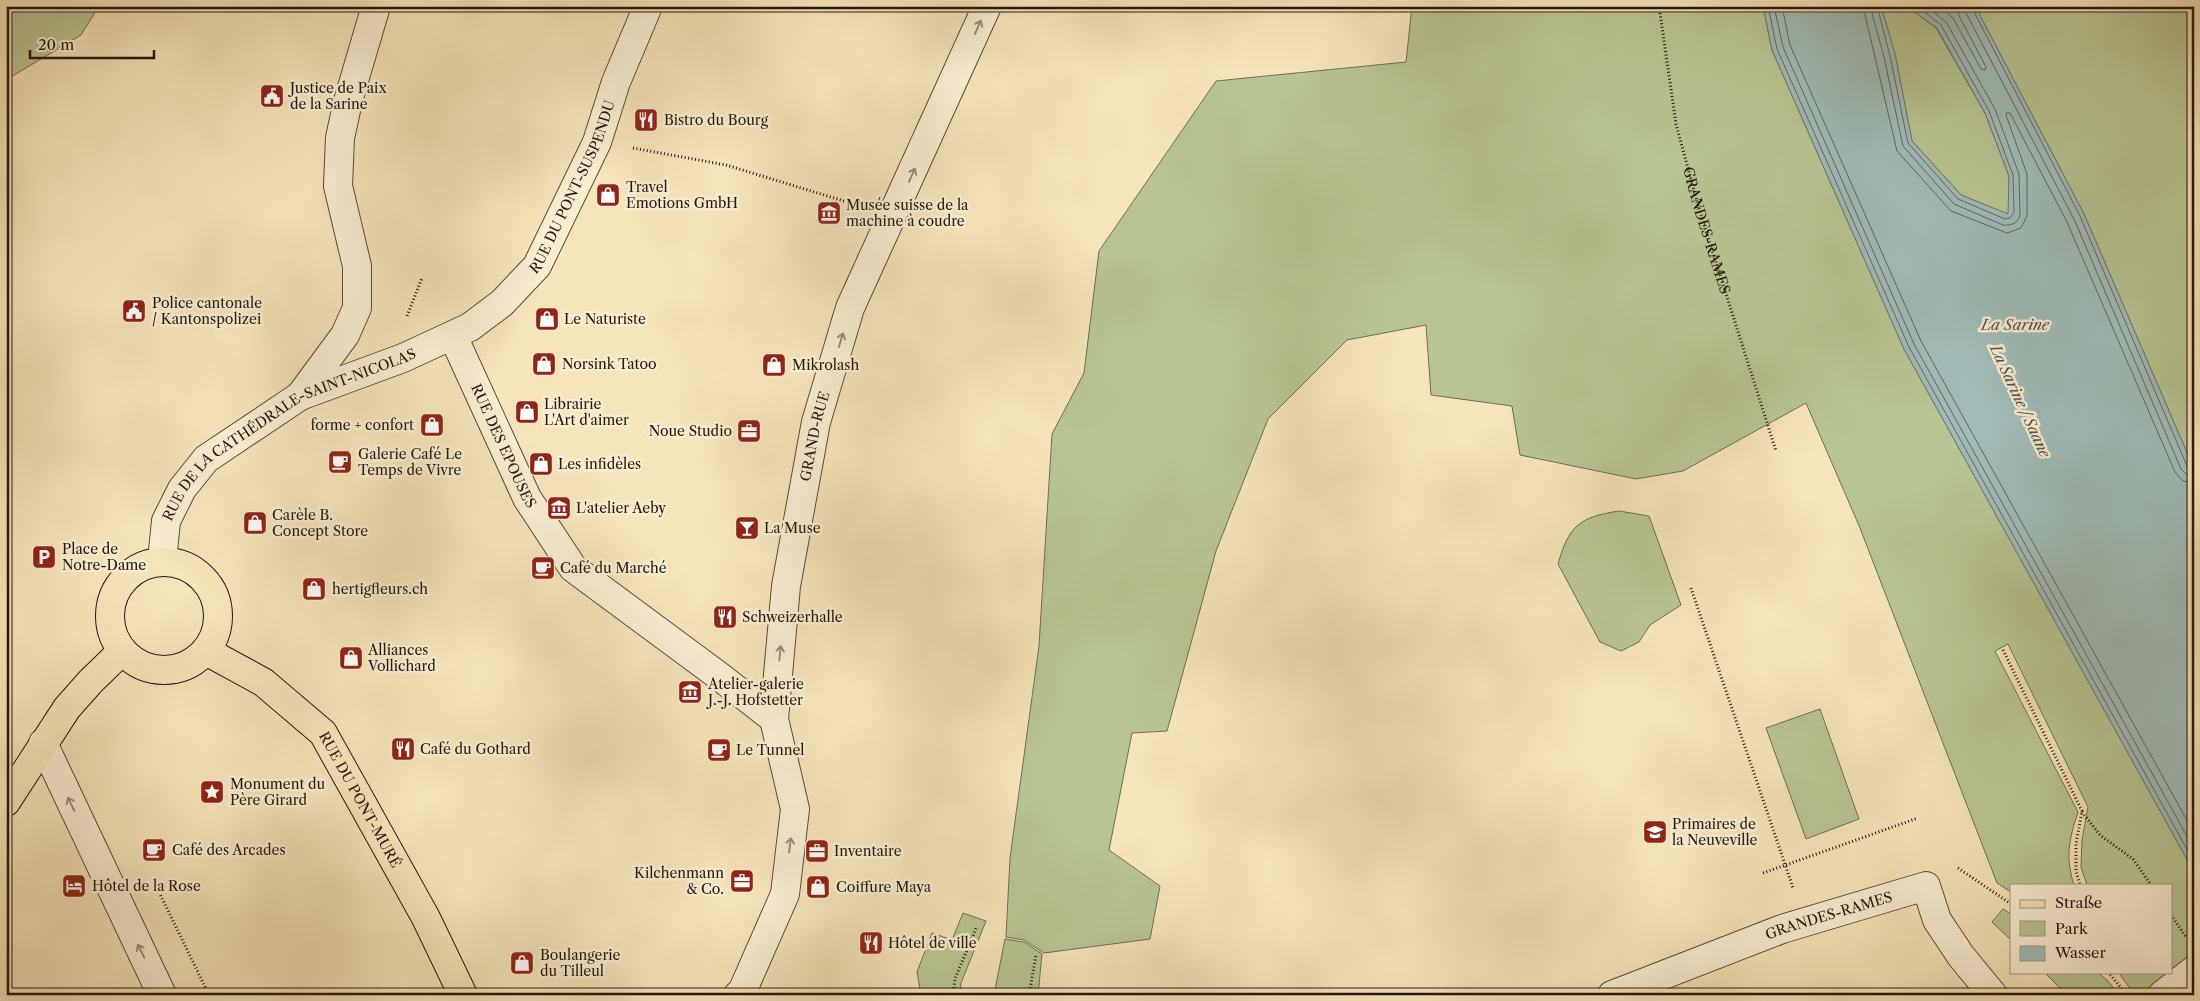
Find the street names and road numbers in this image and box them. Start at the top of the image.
street label: RUE DU PONT-SUSPENDU [526,98,619,277]
street label: GRANDES-RAMES [1679,165,1734,296]
street label: RUE DE LA CATHÉDRALE-SAINT-NICOLAS [159,344,419,524]
street label: RUE DES EPOUSES [467,381,540,512]
street label: GRAND-RUE [796,389,834,483]
street label: RUE DU PONT-MURÉ [315,729,405,871]
street label: GRANDES-RAMES [1763,888,1894,944]

